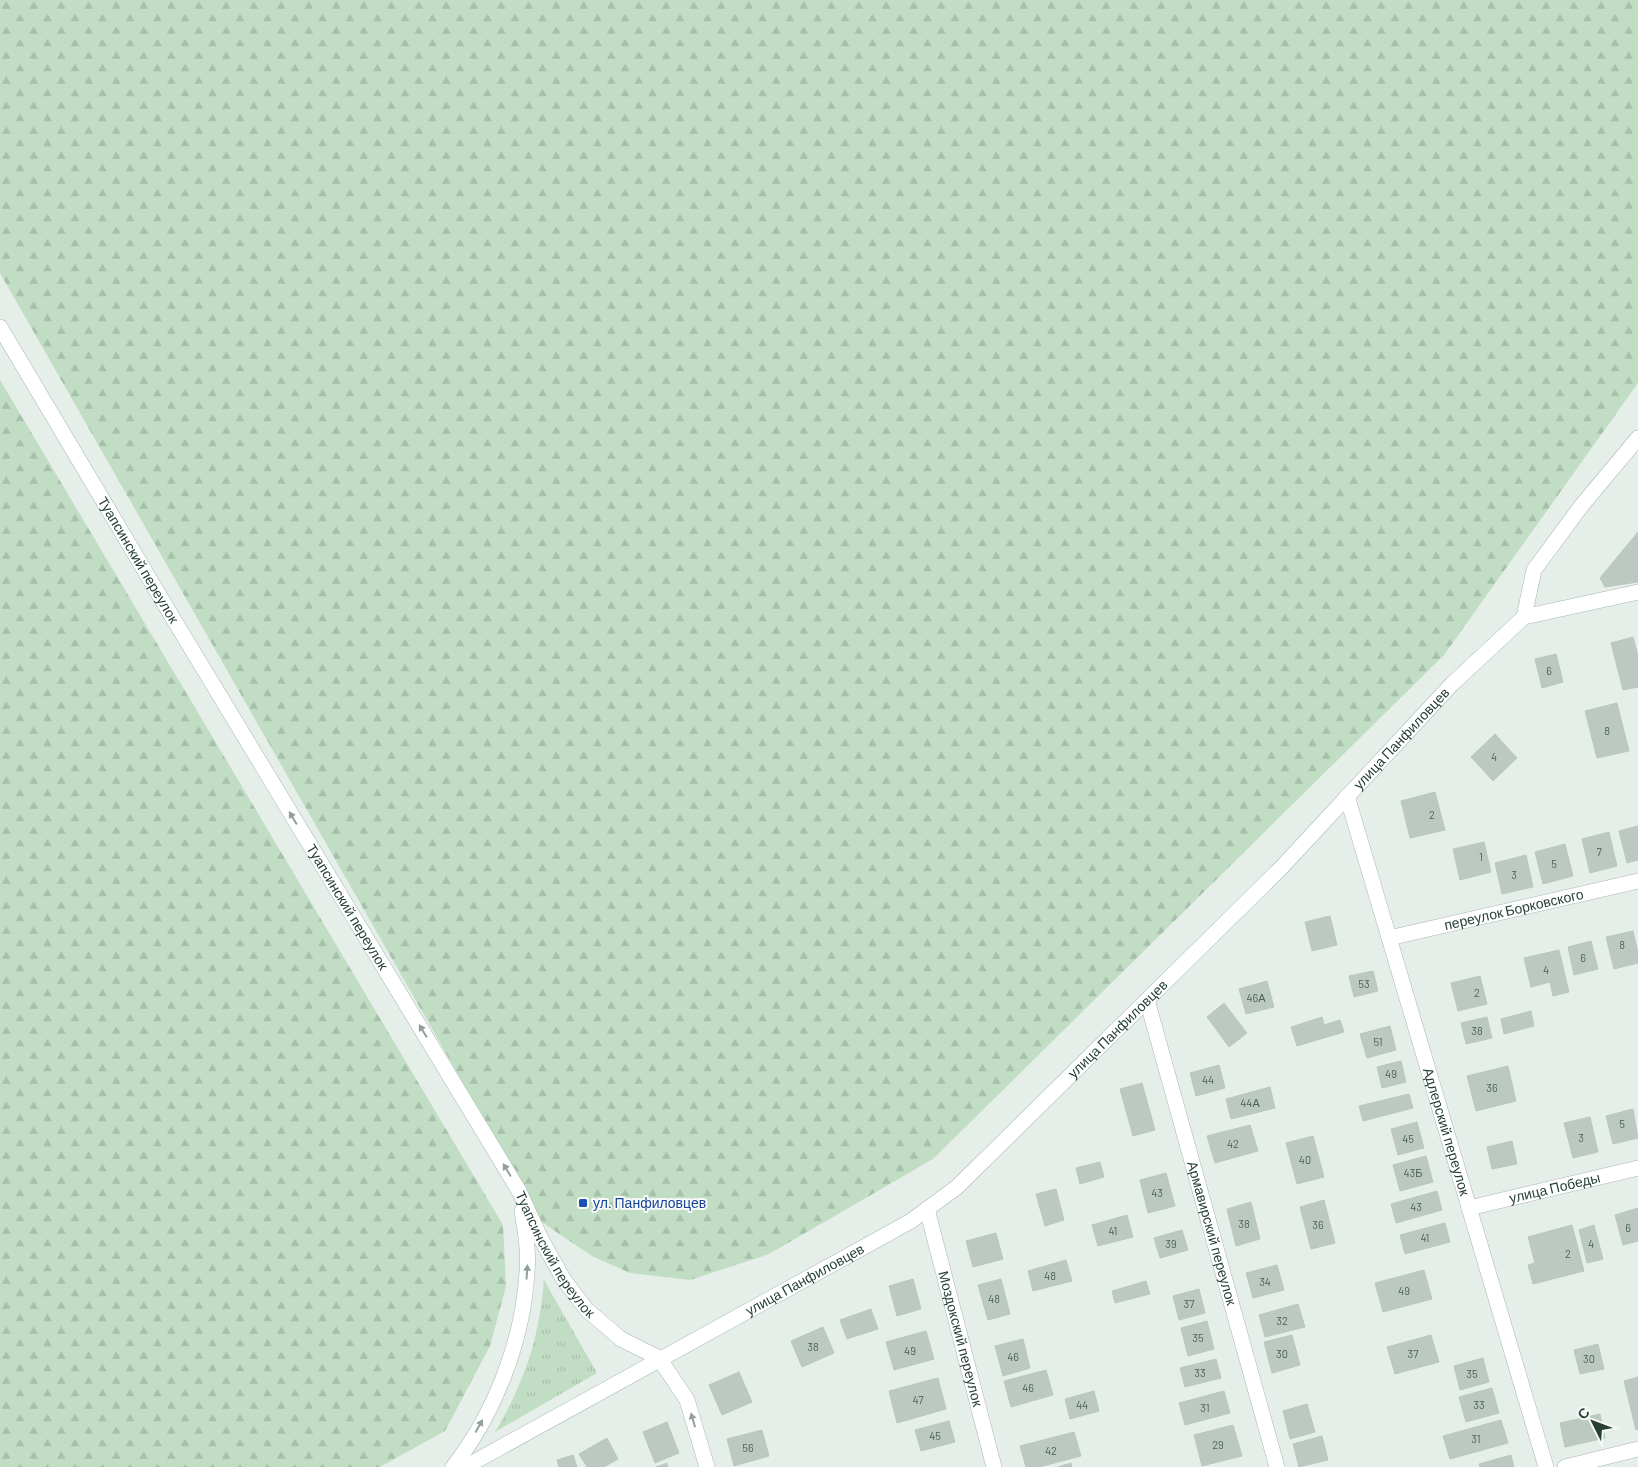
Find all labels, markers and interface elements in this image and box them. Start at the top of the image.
street label: Туапсинский переулок [95,494,183,627]
house number: 6 [1546,664,1552,677]
street label: улица Панфиловцев [1349,684,1452,793]
house number: 8 [1604,724,1610,737]
house number: 4 [1491,750,1497,763]
house number: 2 [1429,808,1435,821]
one-way arrow [289,811,298,824]
street label: Туапсинский переулок [303,841,393,973]
house number: 7 [1596,845,1602,858]
house number: 1 [1479,850,1483,863]
house number: 5 [1551,857,1557,870]
house number: 3 [1511,868,1517,881]
street label: переулок Борковского [1442,885,1585,933]
house number: 8 [1619,938,1625,951]
house number: 6 [1580,951,1586,964]
house number: 4 [1543,963,1549,976]
street label: улица Панфиловцев [1064,976,1171,1081]
house number: 53 [1358,977,1370,990]
house number: 2 [1474,986,1480,999]
house number: 46А [1246,991,1266,1004]
house number: 38 [1471,1024,1483,1037]
one-way arrow [418,1025,427,1038]
house number: 51 [1373,1035,1383,1048]
street label: Адлерский переулок [1420,1065,1474,1198]
house number: 49 [1385,1067,1397,1080]
house number: 44 [1202,1073,1214,1086]
house number: 36 [1486,1081,1498,1094]
house number: 44А [1240,1096,1260,1109]
house number: 5 [1619,1117,1625,1130]
house number: 3 [1578,1131,1584,1144]
house number: 45 [1402,1132,1414,1145]
house number: 42 [1227,1137,1239,1150]
house number: 40 [1299,1153,1311,1166]
street label: Армавирский переулок [1184,1159,1241,1308]
one-way arrow [502,1164,511,1177]
house number: 43Б [1404,1166,1422,1179]
street label: улица Победы [1507,1168,1602,1206]
house number: 43 [1151,1186,1163,1199]
street label: Туапсинский переулок [512,1188,599,1321]
place label: ул. Панфиловцев [593,1194,706,1211]
marker: ул. Панфиловцев [577,1197,589,1209]
house number: 43 [1410,1200,1422,1213]
house number: 38 [1238,1217,1250,1230]
house number: 36 [1312,1218,1324,1231]
house number: 6 [1625,1221,1631,1234]
house number: 41 [1109,1224,1117,1237]
house number: 41 [1421,1231,1429,1244]
house number: 39 [1165,1237,1177,1250]
house number: 4 [1588,1237,1594,1250]
street label: улица Панфиловцев [742,1240,867,1319]
house number: 2 [1565,1247,1571,1260]
one-way arrow [523,1264,531,1280]
street label: Моздокский переулок [935,1269,987,1409]
house number: 48 [1044,1269,1056,1282]
house number: 34 [1259,1275,1271,1288]
house number: 49 [1398,1284,1410,1297]
house number: 48 [988,1292,1000,1305]
house number: 37 [1184,1297,1194,1310]
house number: 32 [1276,1314,1288,1327]
house number: 35 [1192,1331,1204,1344]
house number: 38 [807,1340,819,1353]
house number: 49 [904,1344,916,1357]
house number: 30 [1276,1347,1288,1360]
house number: 37 [1408,1347,1418,1360]
house number: 46 [1007,1350,1019,1363]
house number: 30 [1583,1352,1595,1365]
house number: 33 [1194,1366,1206,1379]
house number: 35 [1466,1367,1478,1380]
house number: 46 [1022,1381,1034,1394]
house number: 47 [913,1393,923,1406]
north arrow [1568,1397,1618,1447]
house number: 44 [1076,1398,1088,1411]
house number: 33 [1473,1398,1485,1411]
house number: 31 [1200,1401,1210,1414]
text: С [1573,1404,1593,1422]
one-way arrow [689,1413,697,1428]
one-way arrow [474,1419,483,1432]
house number: 45 [929,1429,941,1442]
house number: 31 [1471,1432,1481,1445]
house number: 29 [1212,1438,1224,1451]
house number: 56 [742,1441,754,1454]
house number: 42 [1045,1444,1057,1457]

